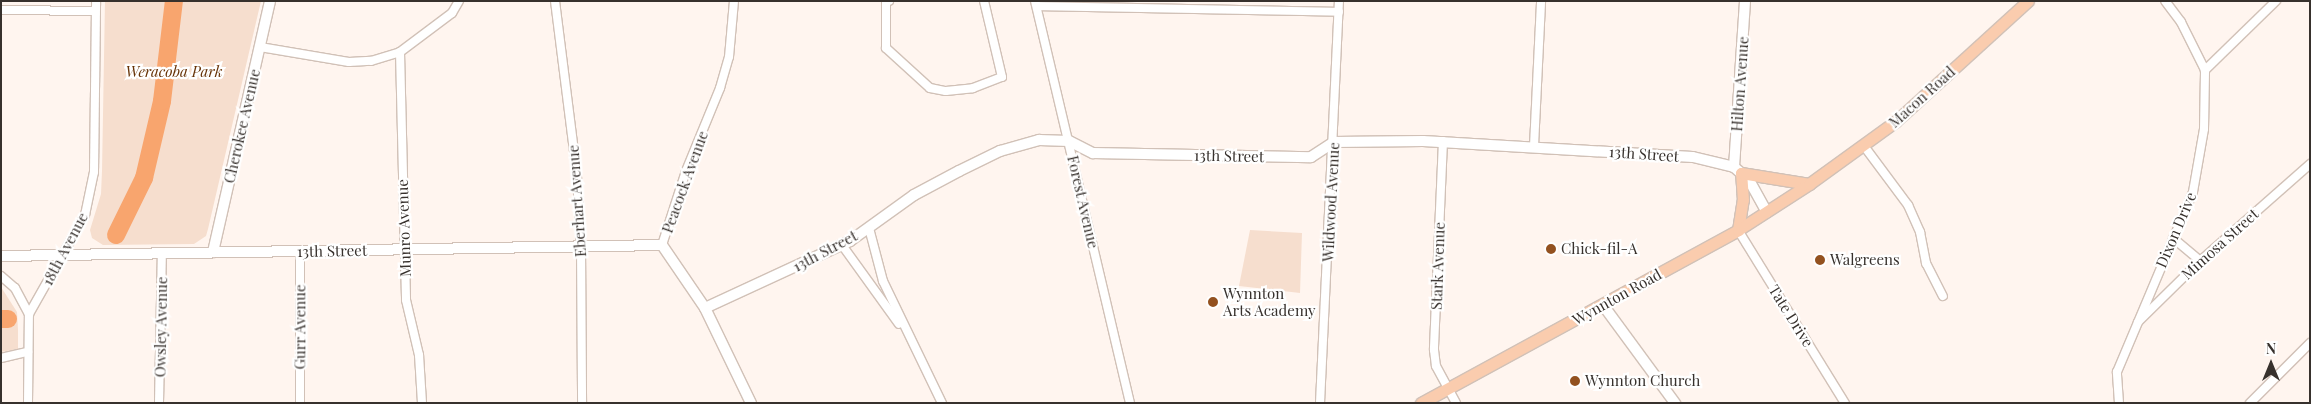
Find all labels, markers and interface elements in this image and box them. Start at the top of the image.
street label: Hilton Avenue [1728,36,1752,132]
park label: Weracoba Park [126,63,222,81]
street label: Macon Road [1885,63,1959,131]
street label: Cherokee Avenue [220,67,264,185]
street label: Peacock Avenue [658,128,712,236]
street label: Wildwood Avenue [1319,141,1343,263]
street label: 13th Street [1608,143,1680,165]
street label: Eberhart Avenue [564,144,590,258]
street label: 13th Street [1194,146,1264,166]
street label: Forest Avenue [1063,153,1103,251]
street label: Munro Avenue [393,179,415,277]
street label: Dixon Drive [2152,189,2200,271]
street label: Mimosa Street [2178,205,2262,283]
street label: 18th Avenue [38,209,92,289]
street label: Stark Avenue [1427,221,1449,311]
street label: 13th Street [790,227,860,275]
place label: Chick-fil-A [1561,240,1637,258]
street label: 13th Street [297,241,367,261]
marker: Chick-fil-A [1545,243,1557,255]
place label: Walgreens [1830,251,1900,269]
marker: Walgreens [1814,254,1826,266]
street label: Wynnton Road [1569,265,1665,329]
street label: Owsley Avenue [151,276,171,378]
street label: Tate Drive [1765,282,1817,350]
street label: Gurr Avenue [291,284,309,370]
place label: Wynnton Arts Academy [1223,284,1316,319]
marker: Wynnton Arts Academy [1207,296,1219,308]
north arrow [2246,339,2296,389]
text: N [2266,339,2276,358]
place label: Wynnton Church [1585,372,1700,390]
marker: Wynnton Church [1569,375,1581,387]

